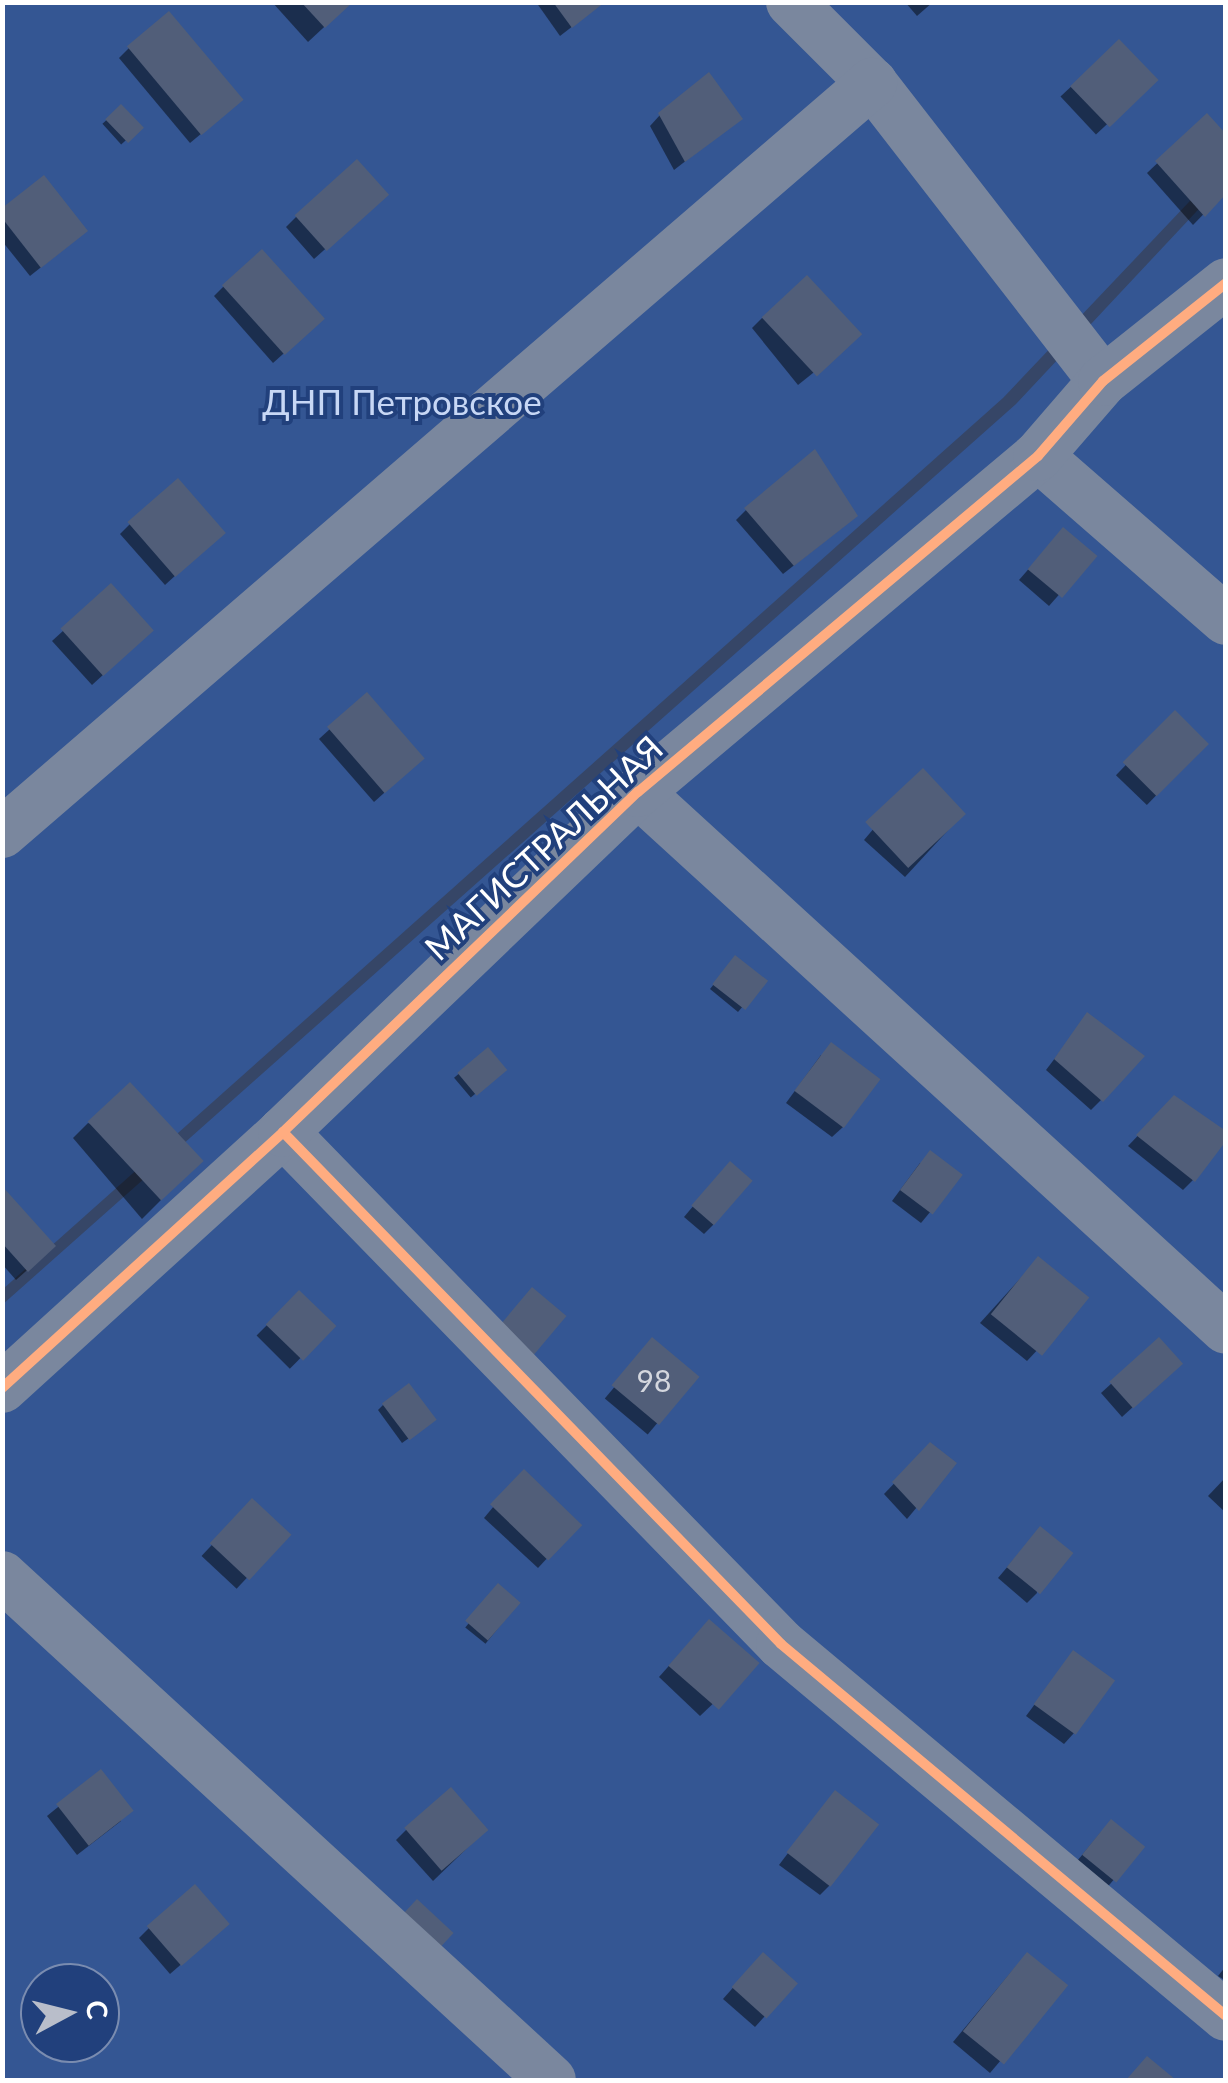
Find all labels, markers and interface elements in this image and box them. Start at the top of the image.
park label: ДНП Петровское [262,380,542,422]
street label: МАГИСТРАЛЬНАЯ [416,726,670,968]
house number: 98 [637,1362,671,1398]
north arrow [20,1963,120,2063]
text: С [80,1998,116,2021]

